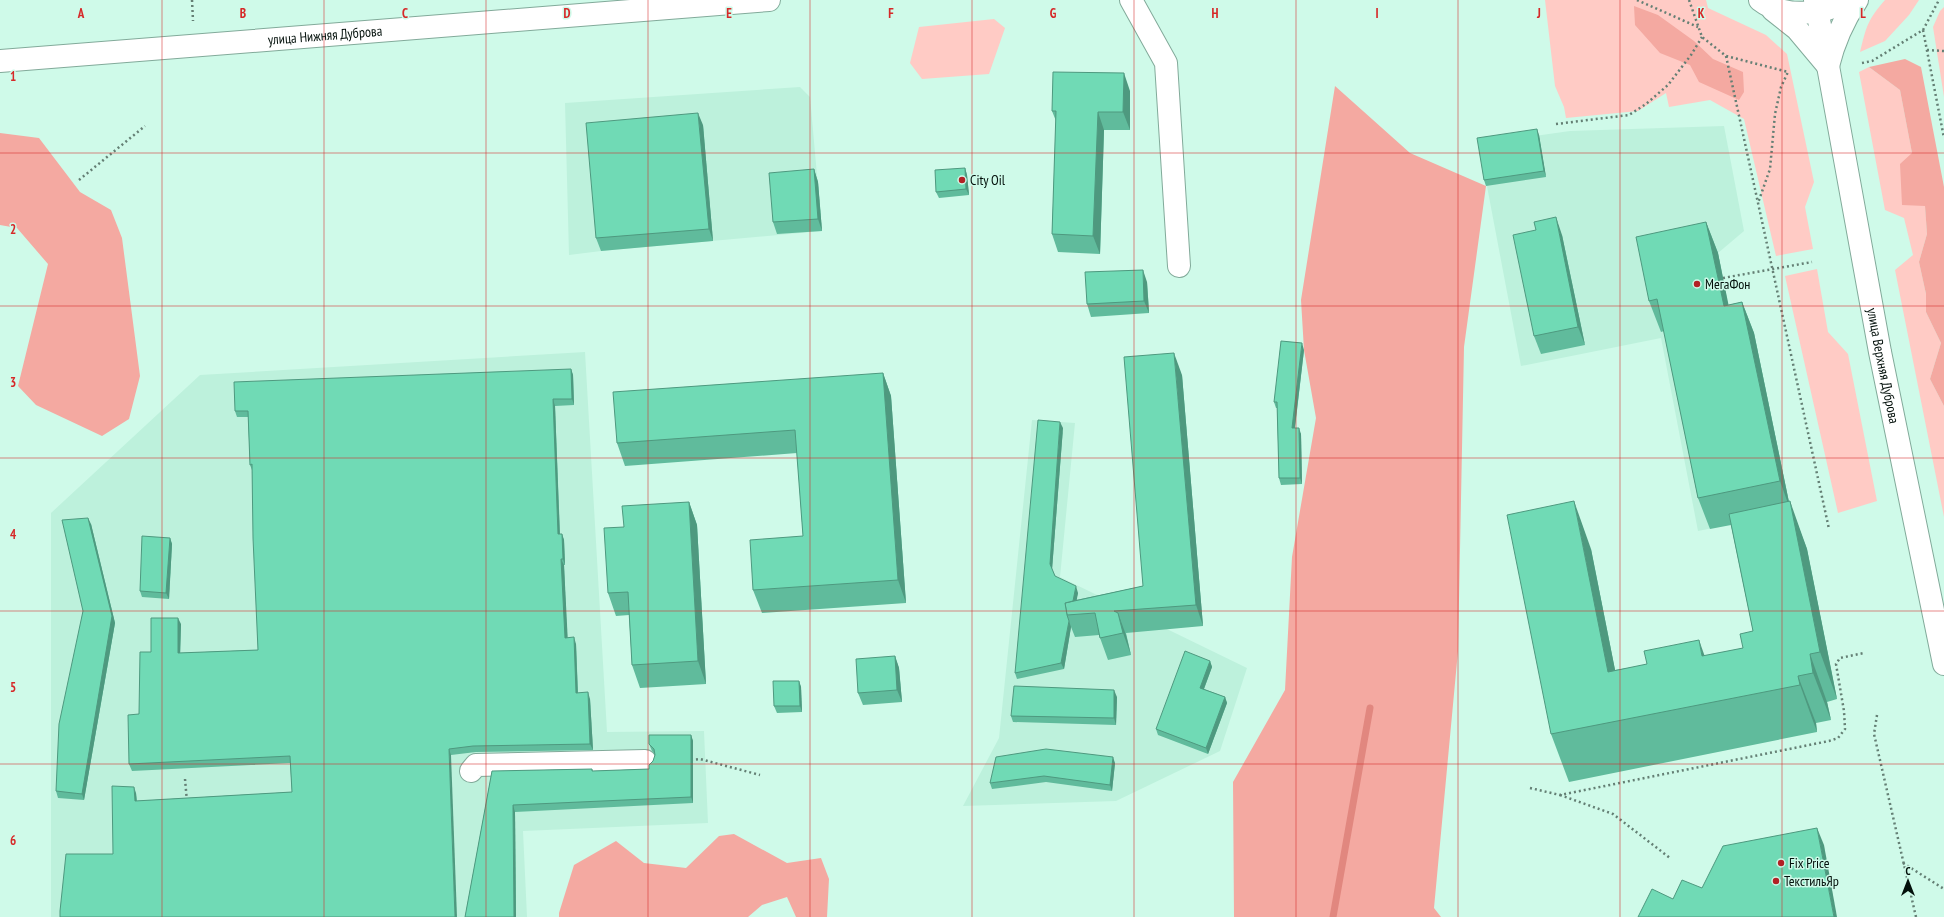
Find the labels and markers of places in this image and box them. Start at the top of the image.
place label: City Oil [970,171,1006,189]
marker: City Oil [957,175,967,185]
place label: МегаФон [1705,275,1750,293]
marker: МегаФон [1692,279,1702,289]
place label: Fix Price [1789,854,1830,872]
marker: Fix Price [1776,858,1786,868]
place label: ТекстильЯр [1784,872,1839,890]
marker: ТекстильЯр [1771,876,1781,886]

